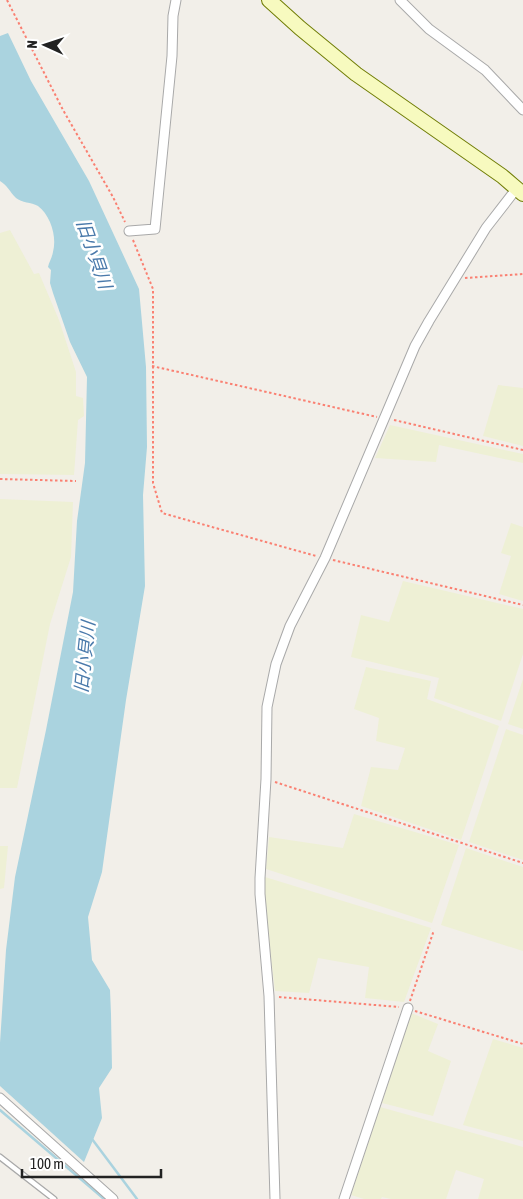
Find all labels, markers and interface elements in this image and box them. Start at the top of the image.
north arrow [20,20,70,70]
text: N [24,40,40,49]
water label: 旧小貝川 [73,216,117,293]
water label: 旧小貝川 [70,618,99,694]
scale bar [22,1146,161,1178]
text: 100 m [30,1155,64,1172]

